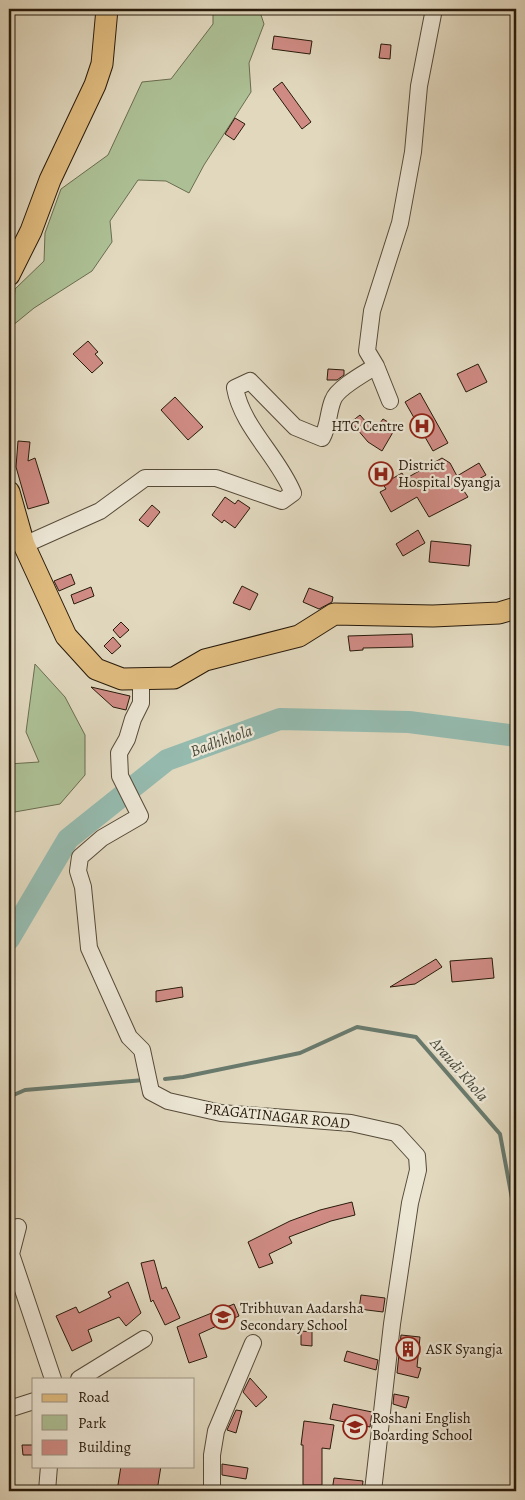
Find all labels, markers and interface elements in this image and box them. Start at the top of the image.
hospital icon: HTC Centre [409,413,435,439]
place label: HTC Centre [331,416,404,436]
place label: District Hospital Syangja [398,455,501,492]
hospital icon: District Hospital Syangja [368,461,394,487]
water label: Badhkhola [187,719,256,762]
water label: Araudi Khola [424,1032,494,1107]
street label: PRAGATINAGAR ROAD [203,1098,351,1134]
place label: Tribhuvan Aadarsha Secondary School [240,1298,364,1335]
school or university icon: Tribhuvan Aadarsha Secondary School [210,1304,236,1330]
building icon: ASK Syangja [395,1336,421,1362]
place label: ASK Syangja [425,1339,503,1359]
legend [32,1378,195,1468]
text: Road [78,1387,110,1407]
place label: Roshani English Boarding School [372,1408,473,1445]
text: Park [78,1413,107,1433]
school or university icon: Roshani English Boarding School [342,1414,368,1440]
text: Building [78,1437,131,1457]

